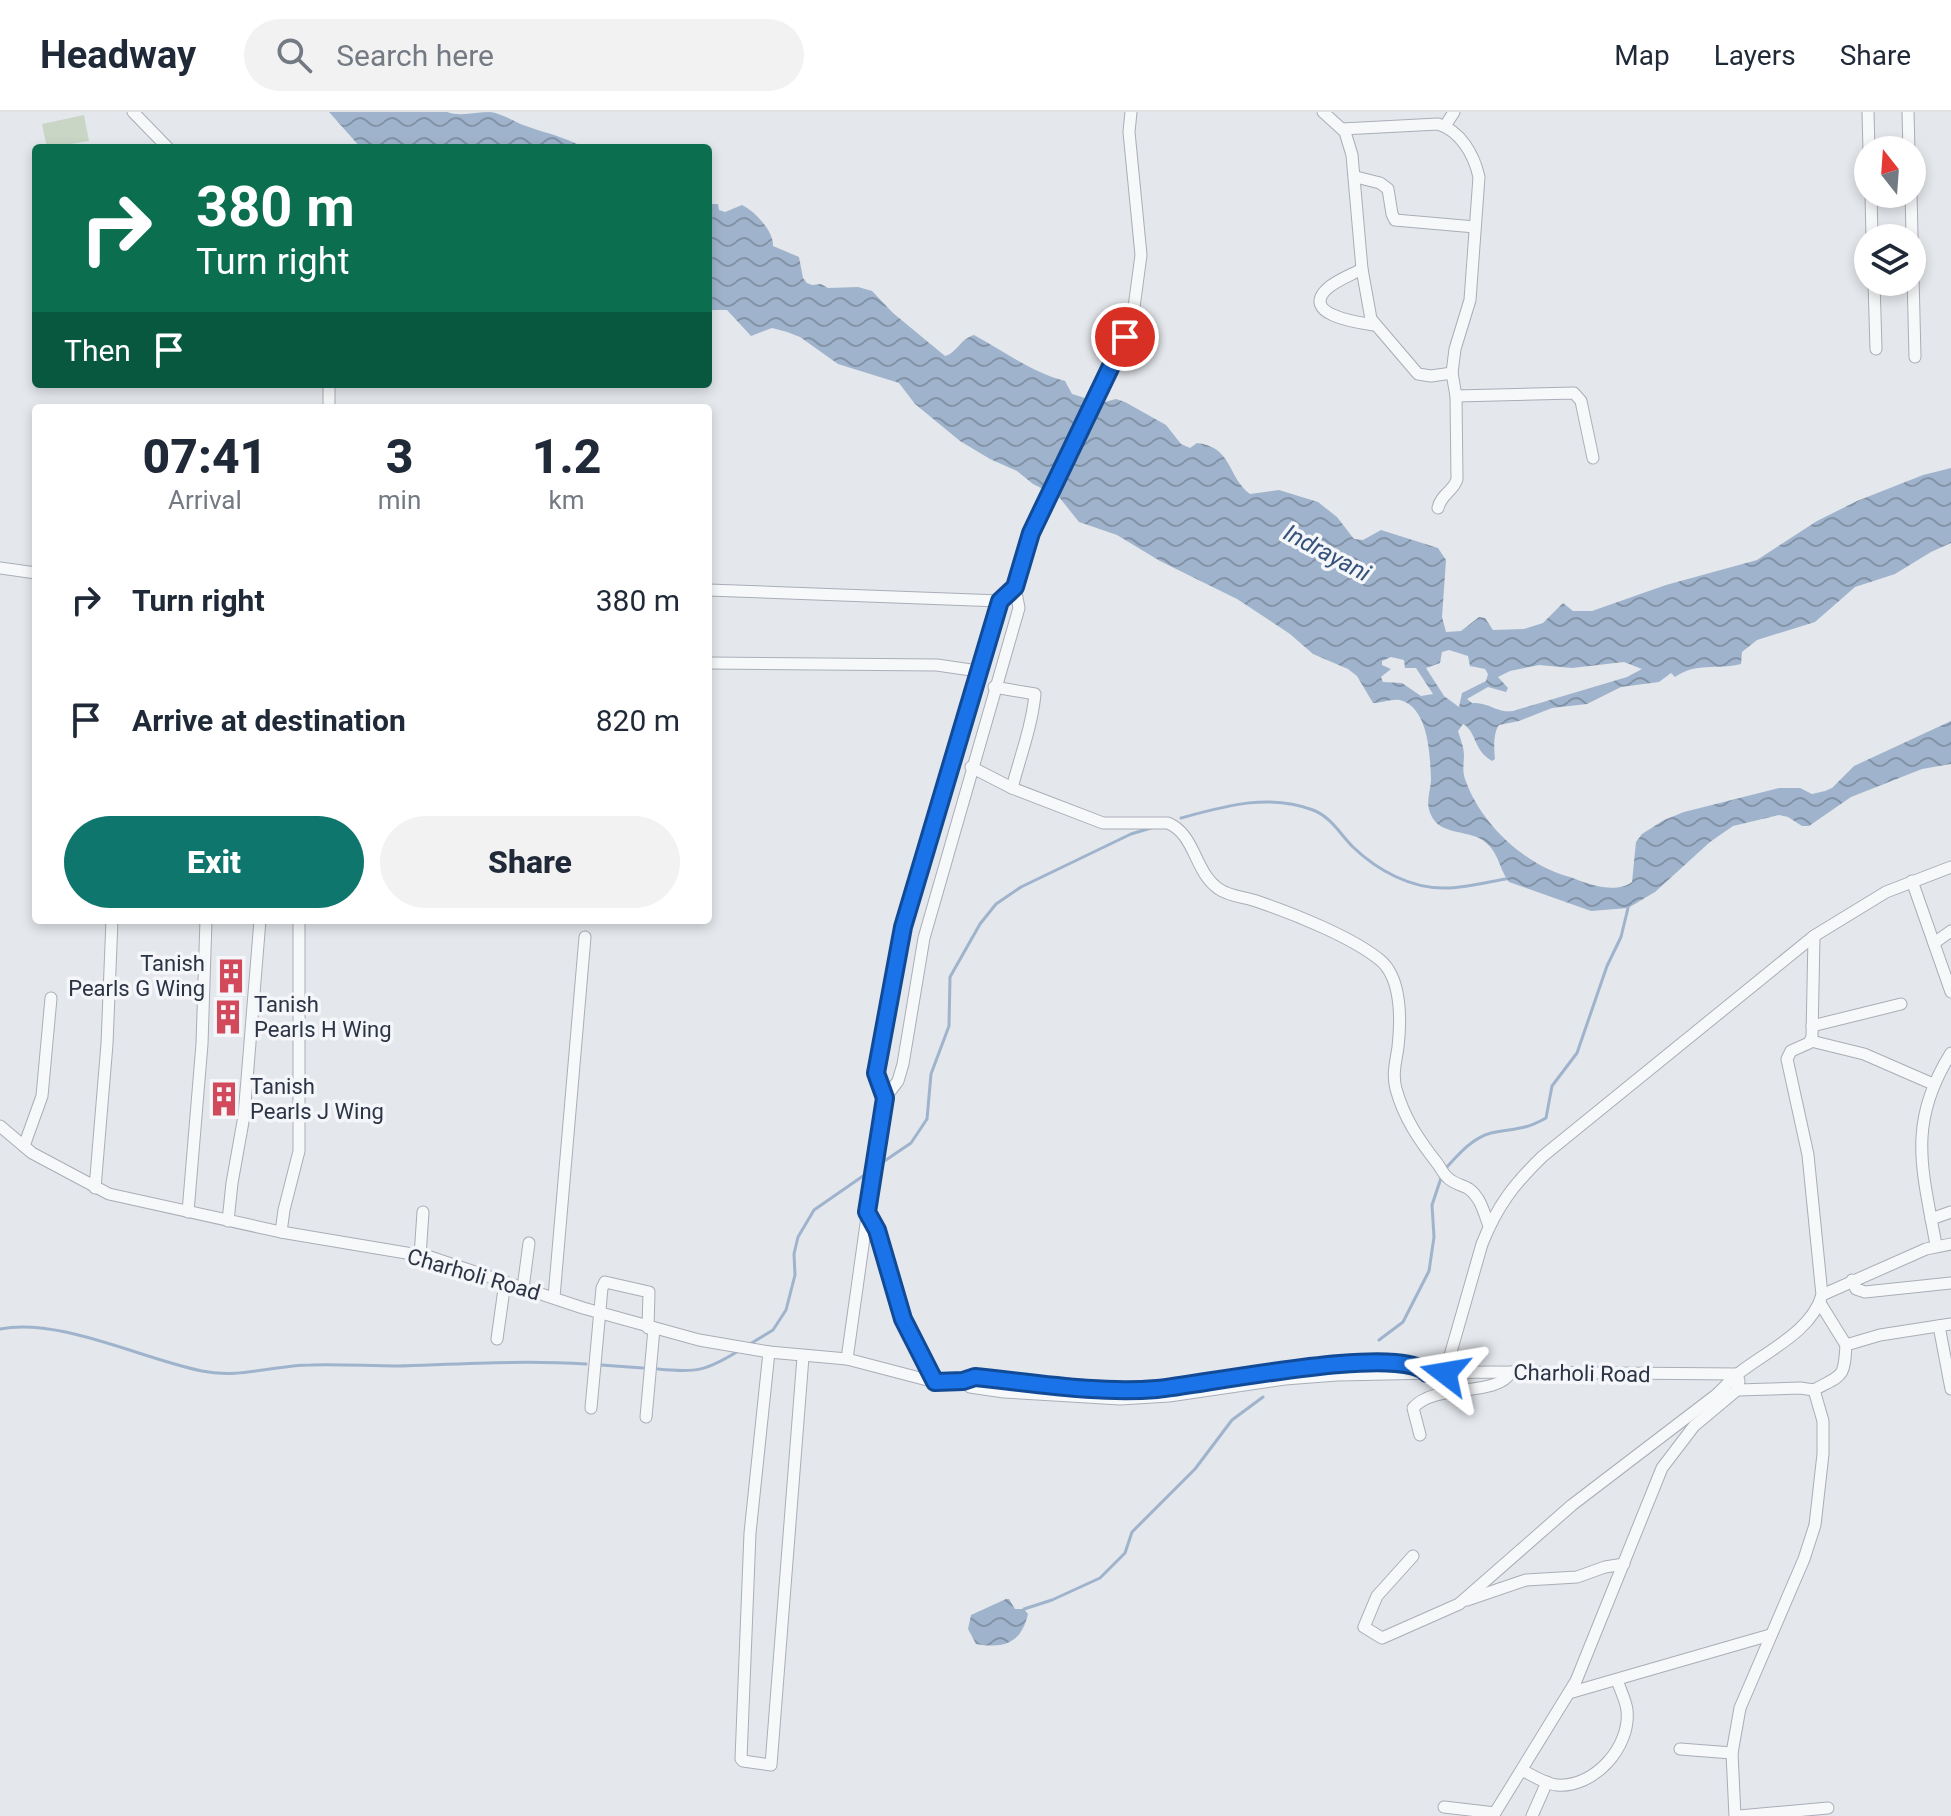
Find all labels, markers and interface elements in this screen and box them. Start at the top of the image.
search box [244,19,804,91]
text: Headway [40,33,196,77]
icon: search [272,33,316,77]
text: Search here [336,38,494,73]
text: Map [1614,39,1670,72]
text: Layers [1714,39,1796,72]
text: Share [1840,39,1911,72]
north arrow [1854,136,1926,208]
map controls [1854,136,1926,296]
text: 380 m [196,174,355,240]
icon: right [64,176,168,280]
button: layers [1854,224,1926,296]
text: Turn right [196,241,349,283]
pin [1091,303,1159,371]
icon: arrive [1103,315,1147,359]
icon: arrive [147,328,191,372]
text: Then [64,333,131,368]
text: 07:41 [143,428,267,485]
text: 3 [386,428,413,485]
text: 1.2 [532,428,601,485]
text: Arrival [168,485,242,515]
text: min [378,485,421,515]
text: km [549,485,585,515]
water label: Indrayani [1279,519,1375,588]
icon: right [64,578,108,622]
text: Turn right [132,583,265,618]
text: 380 m [596,583,680,618]
icon: arrive [64,698,108,742]
text: Arrive at destination [132,703,406,738]
text: 820 m [596,703,680,738]
button: Exit [64,816,364,908]
button: Share [380,816,680,908]
place label: Tanish Pearls G Wing [68,951,205,1001]
building icon: Tanish Pearls G Wing [212,957,250,995]
place label: Tanish Pearls H Wing [254,992,392,1042]
building icon: Tanish Pearls H Wing [209,998,247,1036]
place label: Tanish Pearls J Wing [250,1074,384,1124]
building icon: Tanish Pearls J Wing [205,1080,243,1118]
street label: Charholi Road [404,1244,543,1305]
position arrow [1403,1331,1487,1415]
street label: Charholi Road [1513,1360,1651,1387]

